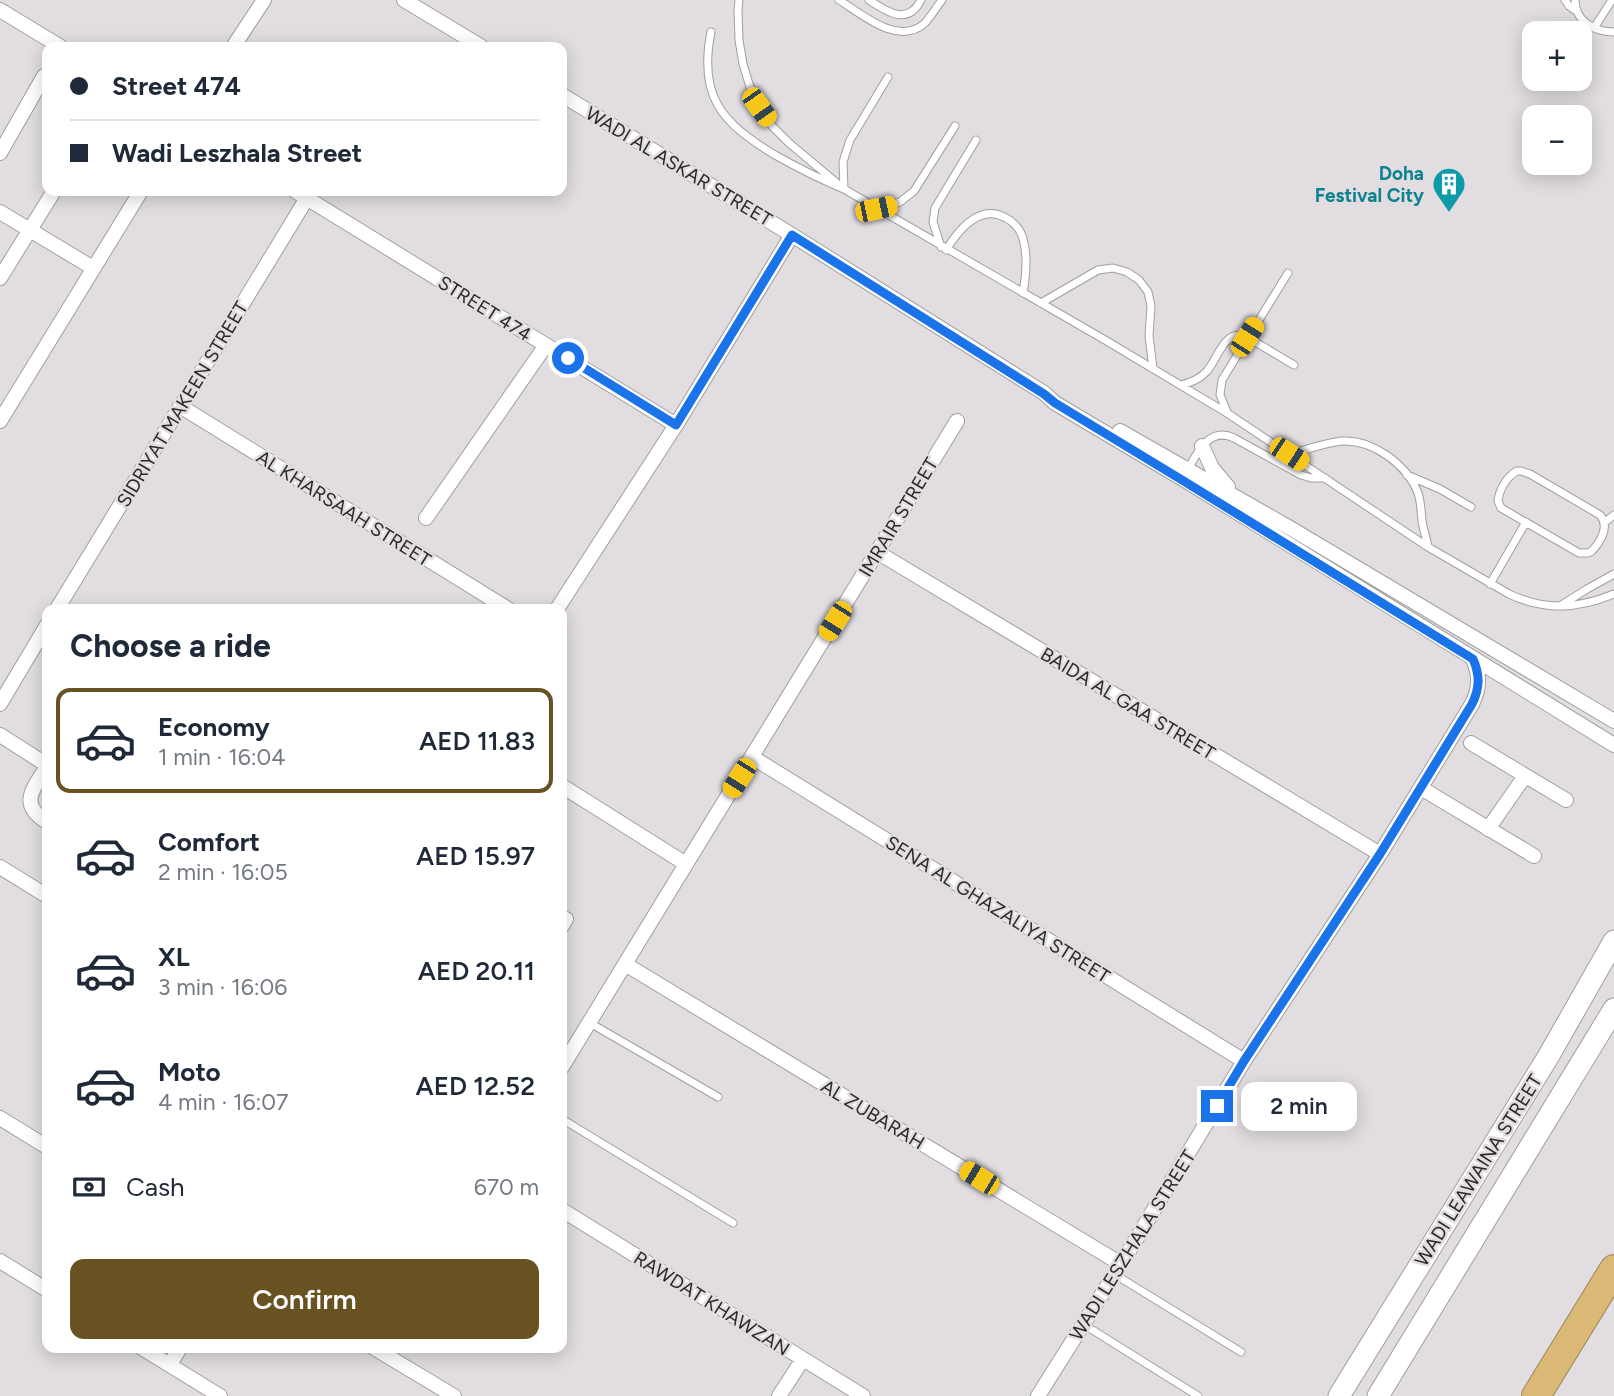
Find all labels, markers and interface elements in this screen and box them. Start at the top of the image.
map controls [1522,21,1592,175]
button: + [1522,21,1592,91]
text: Street 474 [112,70,241,102]
car [739,84,780,130]
street label: WADI AL ASKAR STREET [581,102,777,232]
button: − [1522,105,1592,175]
text: Wadi Leszhala Street [112,137,362,169]
place label: Doha Festival City [1315,162,1424,207]
building icon: Doha Festival City [1430,165,1468,214]
car [854,194,899,224]
street label: STREET 474 [434,271,536,346]
street label: SIDRIYAT MAKEEN STREET [112,297,253,511]
car [1227,314,1268,360]
route start [552,342,584,374]
car [1266,434,1313,474]
street label: AL KHARSAAH STREET [252,445,436,572]
street label: IMRAIR STREET [854,453,943,581]
car [815,598,856,644]
text: Choose a ride [70,627,271,665]
street label: BAIDA AL GAA STREET [1036,642,1220,765]
icon: car [74,709,137,772]
text: Economy [158,711,270,743]
text: AED 11.83 [419,725,535,757]
text: 1 min · 16:04 [158,743,286,771]
car [719,755,760,801]
icon: car [74,824,137,887]
text: Comfort [158,826,260,858]
street label: SENA AL GHAZALIYA STREET [881,831,1115,988]
text: AED 15.97 [416,840,535,872]
text: 2 min · 16:05 [158,858,288,886]
icon: car [74,939,137,1002]
text: XL [158,941,190,973]
text: AED 20.11 [418,955,535,987]
text: 3 min · 16:06 [158,973,287,1001]
icon: car [74,1054,137,1117]
text: Moto [158,1056,221,1088]
text: AED 12.52 [416,1070,535,1102]
street label: WADI LEAWAINA STREET [1410,1070,1547,1270]
street label: AL ZUBARAH [817,1075,929,1154]
callout: 2 min [1242,1082,1357,1130]
text: 4 min · 16:07 [158,1088,288,1116]
route end [1201,1090,1233,1122]
text: 2 min [1270,1092,1328,1120]
street label: WADI LESZHALA STREET [1064,1145,1201,1345]
car [956,1158,1003,1198]
icon: cash [70,1168,108,1206]
text: Cash [126,1171,185,1203]
text: 670 m [474,1173,539,1201]
street label: RAWDAT KHAWZAN [630,1246,794,1361]
button: Confirm [70,1259,539,1339]

